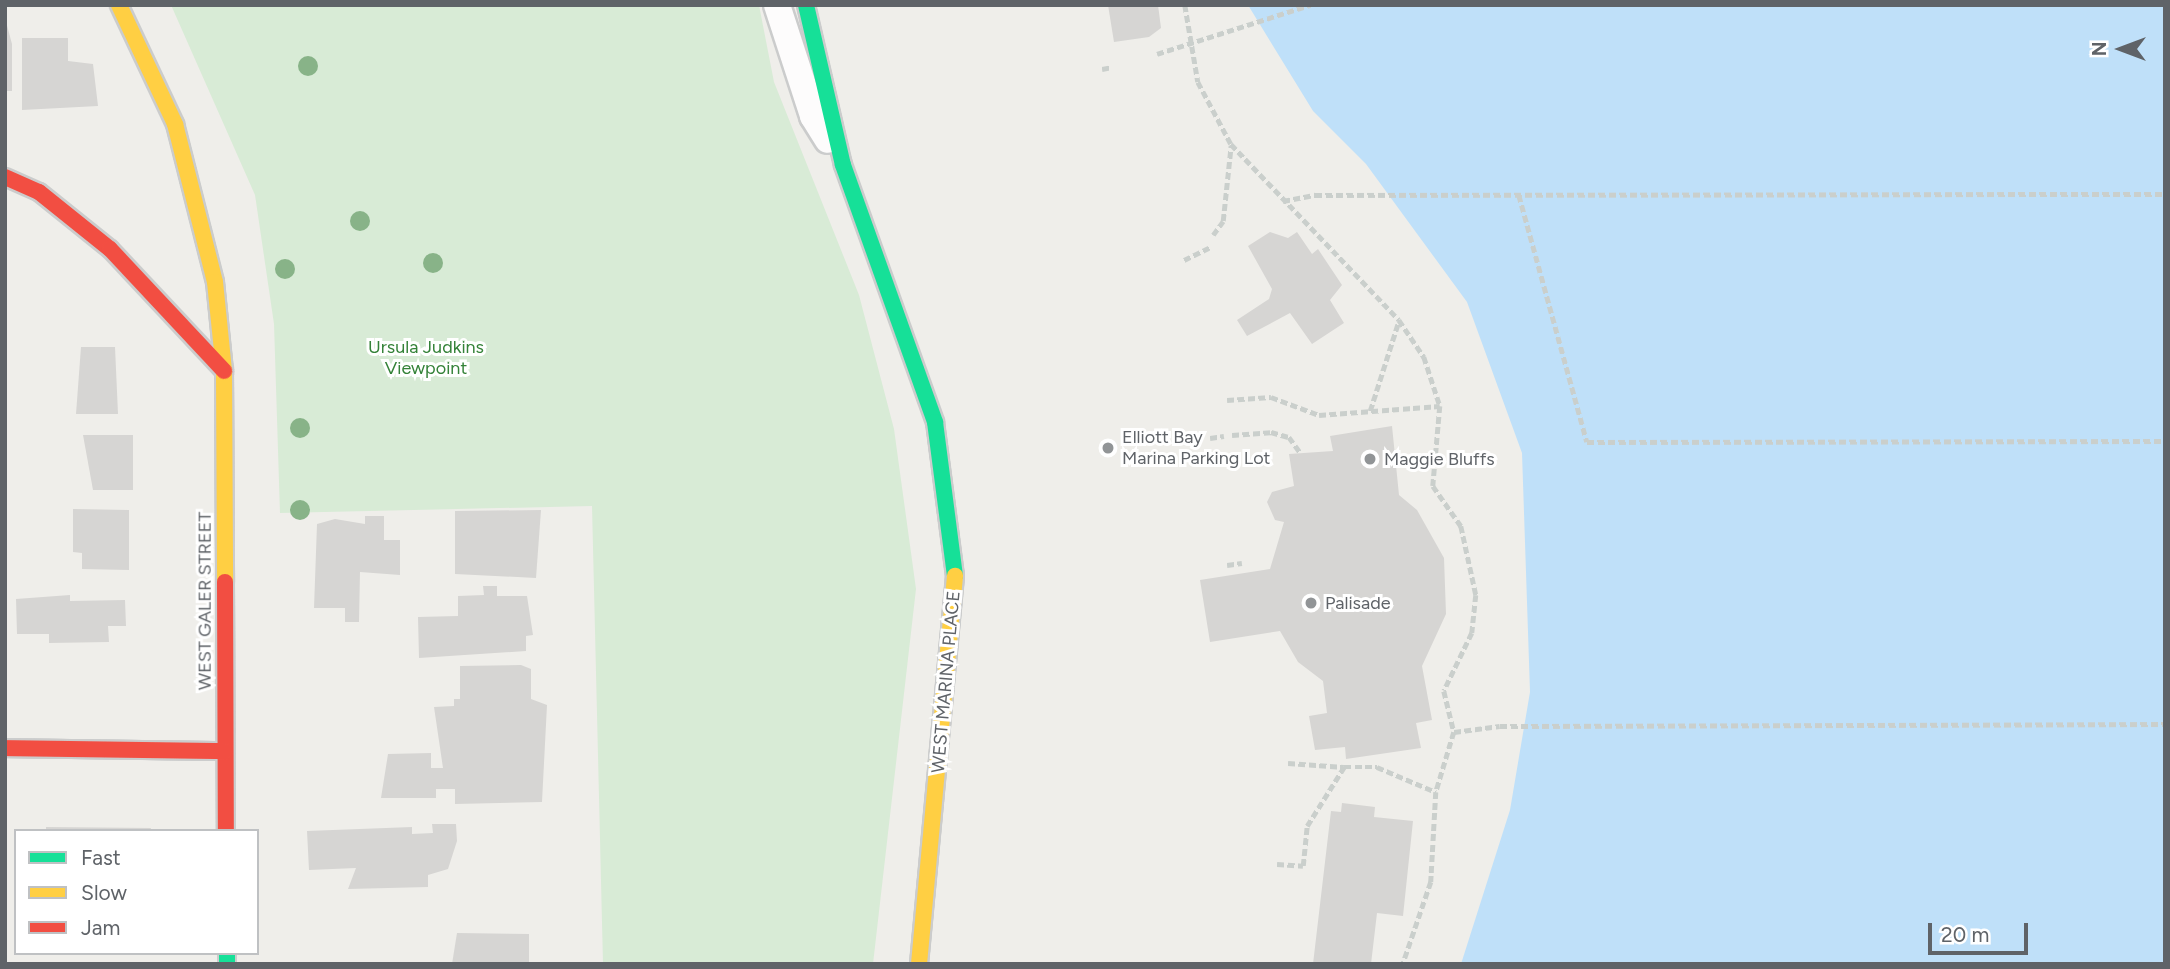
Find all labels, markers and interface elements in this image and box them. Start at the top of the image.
north arrow [2086,14,2156,84]
text: N [2088,42,2111,56]
park label: Ursula Judkins Viewpoint [368,337,484,380]
place label: Elliott Bay Marina Parking Lot [1122,427,1270,470]
marker: Elliott Bay Marina Parking Lot [1100,440,1116,456]
place label: Maggie Bluffs [1384,448,1495,470]
marker: Maggie Bluffs [1362,451,1378,467]
street label: WEST GALER STREET [194,512,216,690]
street label: WEST MARINA PLACE [927,590,965,774]
place label: Palisade [1325,592,1391,614]
marker: Palisade [1303,595,1319,611]
legend [14,829,259,955]
text: Fast [81,845,121,870]
text: Slow [81,880,127,905]
scale bar [1932,909,2032,953]
text: Jam [81,915,120,940]
text: 20 m [1941,922,1989,947]

